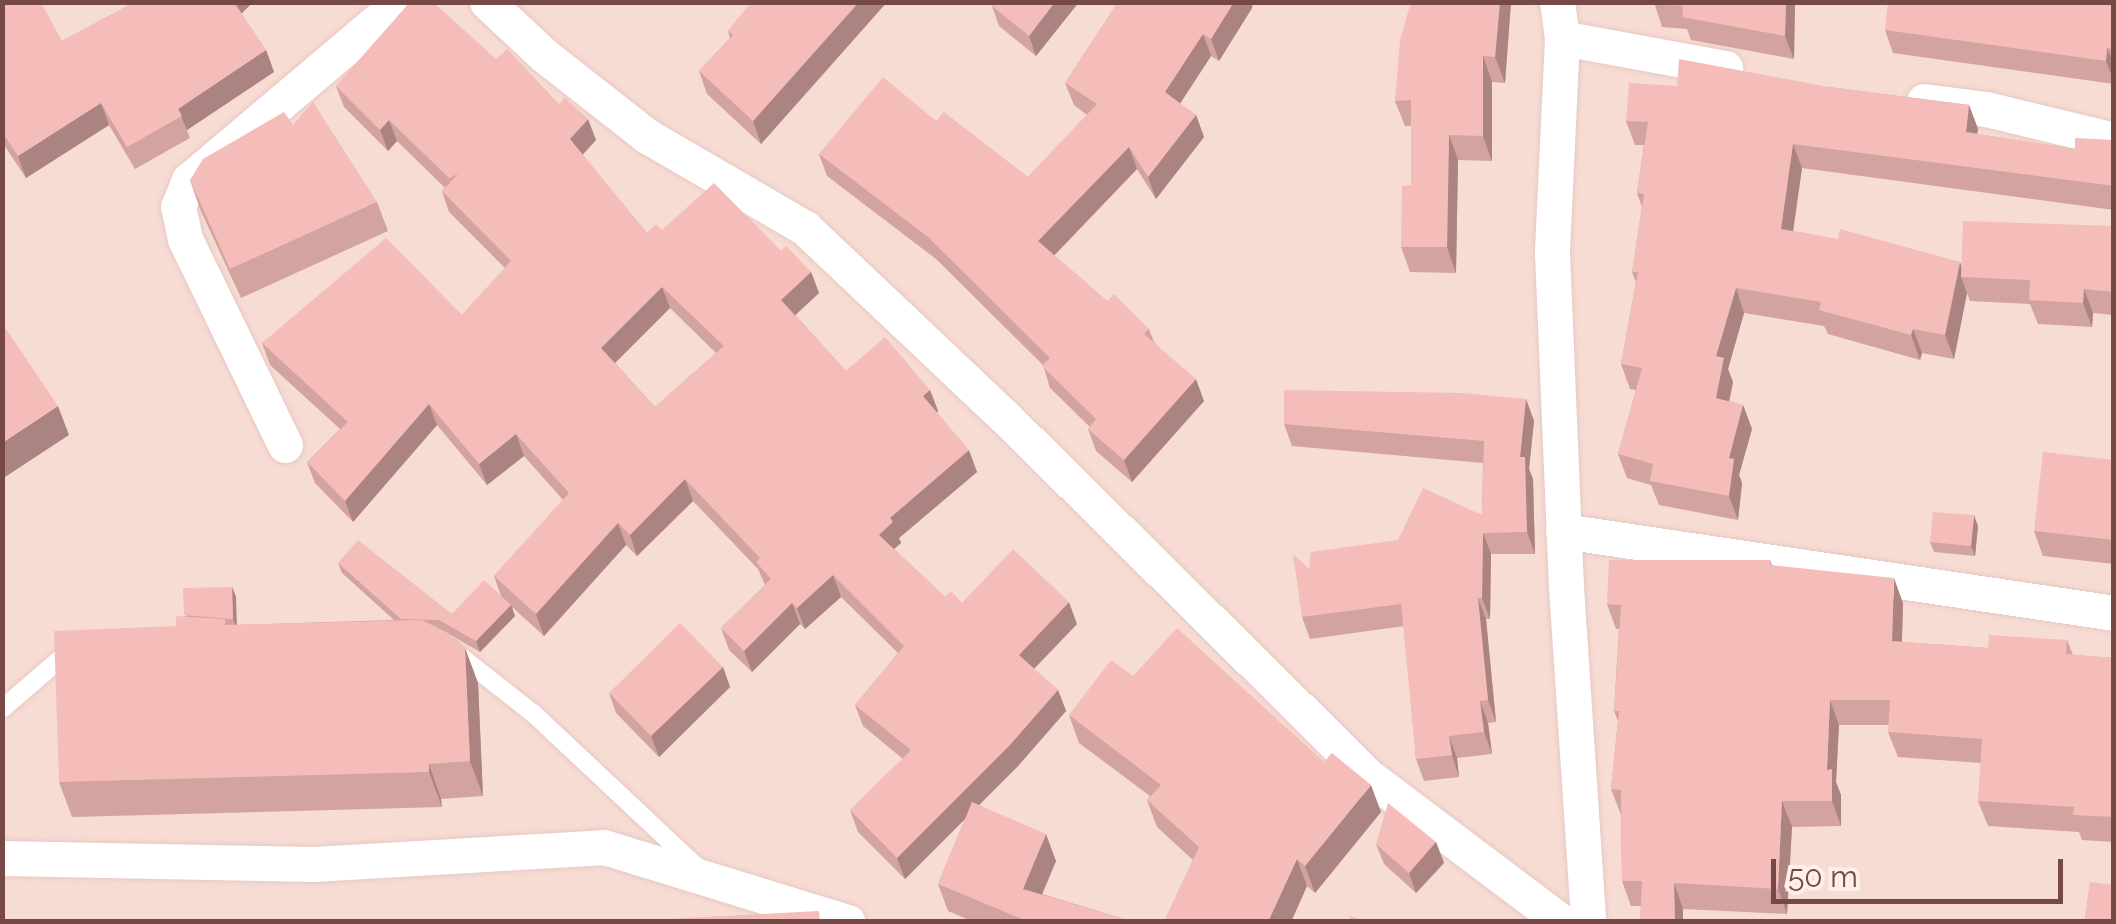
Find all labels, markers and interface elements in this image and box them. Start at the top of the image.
scale bar [1776,839,2068,901]
text: 50 m [1788,859,1858,894]

